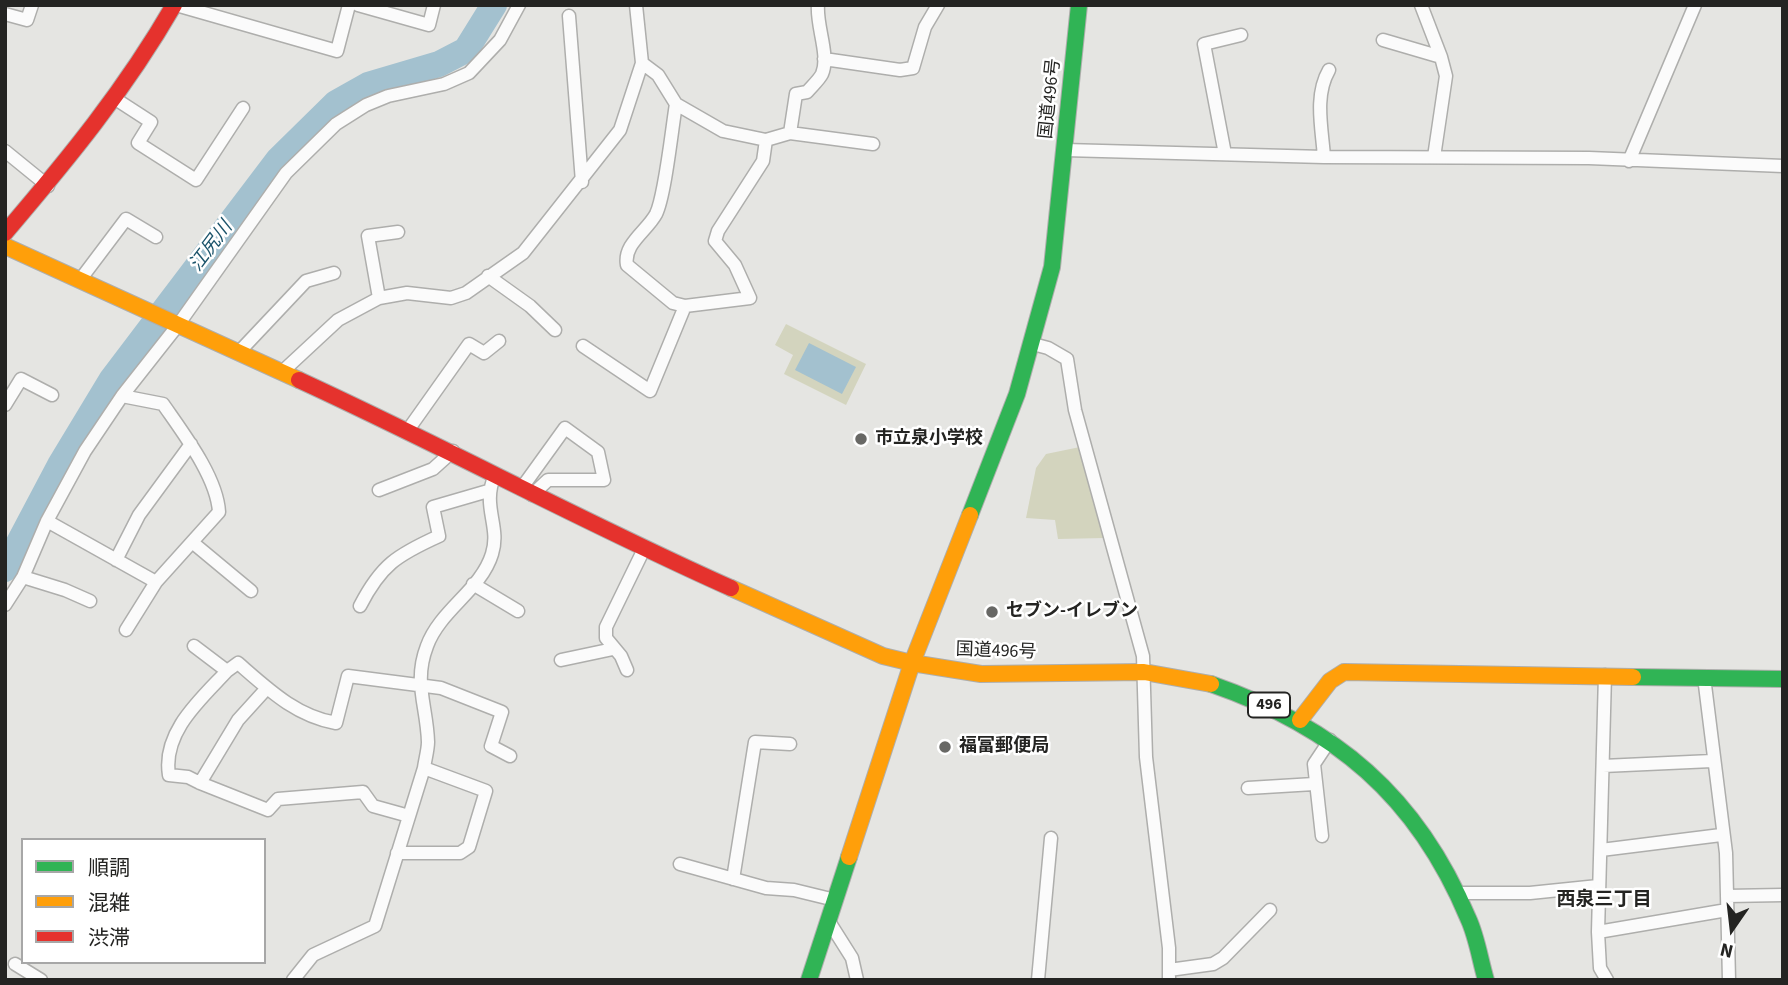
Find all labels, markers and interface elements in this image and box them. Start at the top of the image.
street label: 国道496号 [1036,58,1066,140]
water label: 江尻川 [186,217,238,277]
place label: 市立泉小学校 [875,428,983,450]
marker: 市立泉小学校 [853,431,869,447]
place label: セブン-イレブン [1006,601,1138,623]
marker: セブン-イレブン [984,604,1000,620]
street label: 国道496号 [955,640,1037,664]
road number: 496 [1248,692,1290,718]
place label: 福富郵便局 [959,736,1049,758]
marker: 福富郵便局 [937,739,953,755]
legend [21,838,266,964]
text: 順調 [88,853,130,883]
text: 混雑 [88,888,130,918]
district label: 西泉三丁目 [1557,890,1651,912]
north arrow [1697,894,1767,964]
text: 渋滞 [88,923,130,953]
text: N [1717,935,1736,964]

